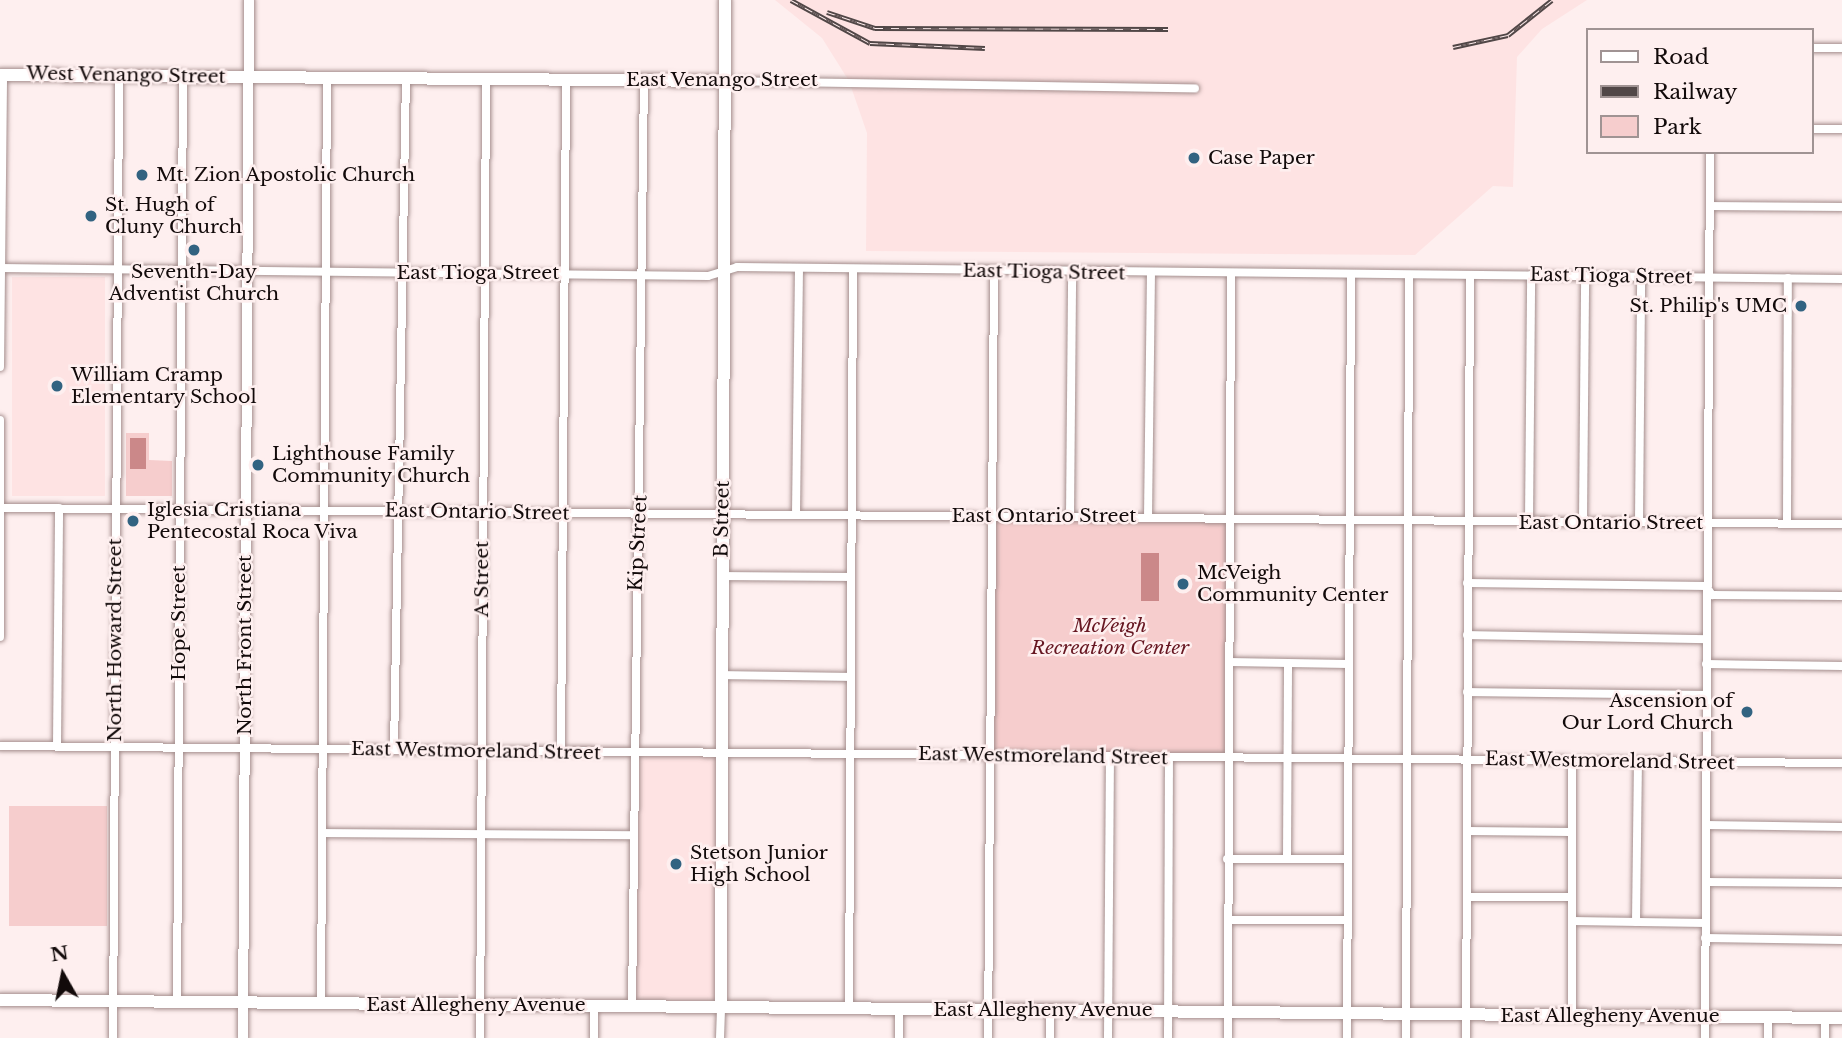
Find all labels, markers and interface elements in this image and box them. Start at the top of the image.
legend [1587,28,1814,154]
text: Road [1653,44,1709,70]
street label: West Venango Street [26,62,226,88]
street label: East Venango Street [626,69,818,91]
text: Railway [1653,79,1737,105]
text: Park [1653,114,1702,140]
place label: Case Paper [1208,147,1315,169]
marker: Case Paper [1186,150,1202,166]
place label: Mt. Zion Apostolic Church [156,164,416,186]
marker: Mt. Zion Apostolic Church [134,167,150,183]
place label: St. Hugh of Cluny Church [105,194,243,238]
marker: St. Hugh of Cluny Church [83,208,99,224]
marker: Seventh-Day Adventist Church [186,242,202,258]
street label: East Tioga Street [962,259,1126,285]
place label: Seventh-Day Adventist Church [109,261,279,305]
street label: East Tioga Street [396,262,560,284]
street label: East Tioga Street [1529,263,1693,289]
place label: St. Philip's UMC [1630,295,1787,317]
marker: St. Philip's UMC [1793,298,1809,314]
place label: William Cramp Elementary School [71,364,257,408]
marker: William Cramp Elementary School [49,378,65,394]
place label: Lighthouse Family Community Church [272,443,471,487]
marker: Lighthouse Family Community Church [250,457,266,473]
street label: B Street [710,480,734,558]
street label: Kip Street [624,494,652,592]
place label: Iglesia Cristiana Pentecostal Roca Viva [147,499,359,543]
street label: East Ontario Street [384,499,570,525]
street label: East Ontario Street [952,505,1136,527]
street label: East Ontario Street [1519,512,1703,534]
marker: Iglesia Cristiana Pentecostal Roca Viva [125,513,141,529]
street label: North Howard Street [104,538,126,742]
street label: A Street [471,540,493,618]
street label: North Front Street [234,555,256,735]
place label: McVeigh Community Center [1197,562,1389,606]
street label: Hope Street [168,565,190,681]
marker: McVeigh Community Center [1175,576,1191,592]
park label: McVeigh Recreation Center [1031,615,1189,659]
place label: Ascension of Our Lord Church [1561,690,1733,734]
marker: Ascension of Our Lord Church [1739,704,1755,720]
street label: East Westmoreland Street [350,737,602,765]
street label: East Westmoreland Street [917,742,1169,770]
street label: East Westmoreland Street [1484,747,1736,775]
place label: Stetson Junior High School [690,842,828,886]
marker: Stetson Junior High School [668,856,684,872]
north arrow [28,940,98,1010]
text: N [49,941,70,967]
street label: East Allegheny Avenue [365,994,587,1016]
street label: East Allegheny Avenue [932,999,1154,1021]
street label: East Allegheny Avenue [1499,1005,1721,1027]

